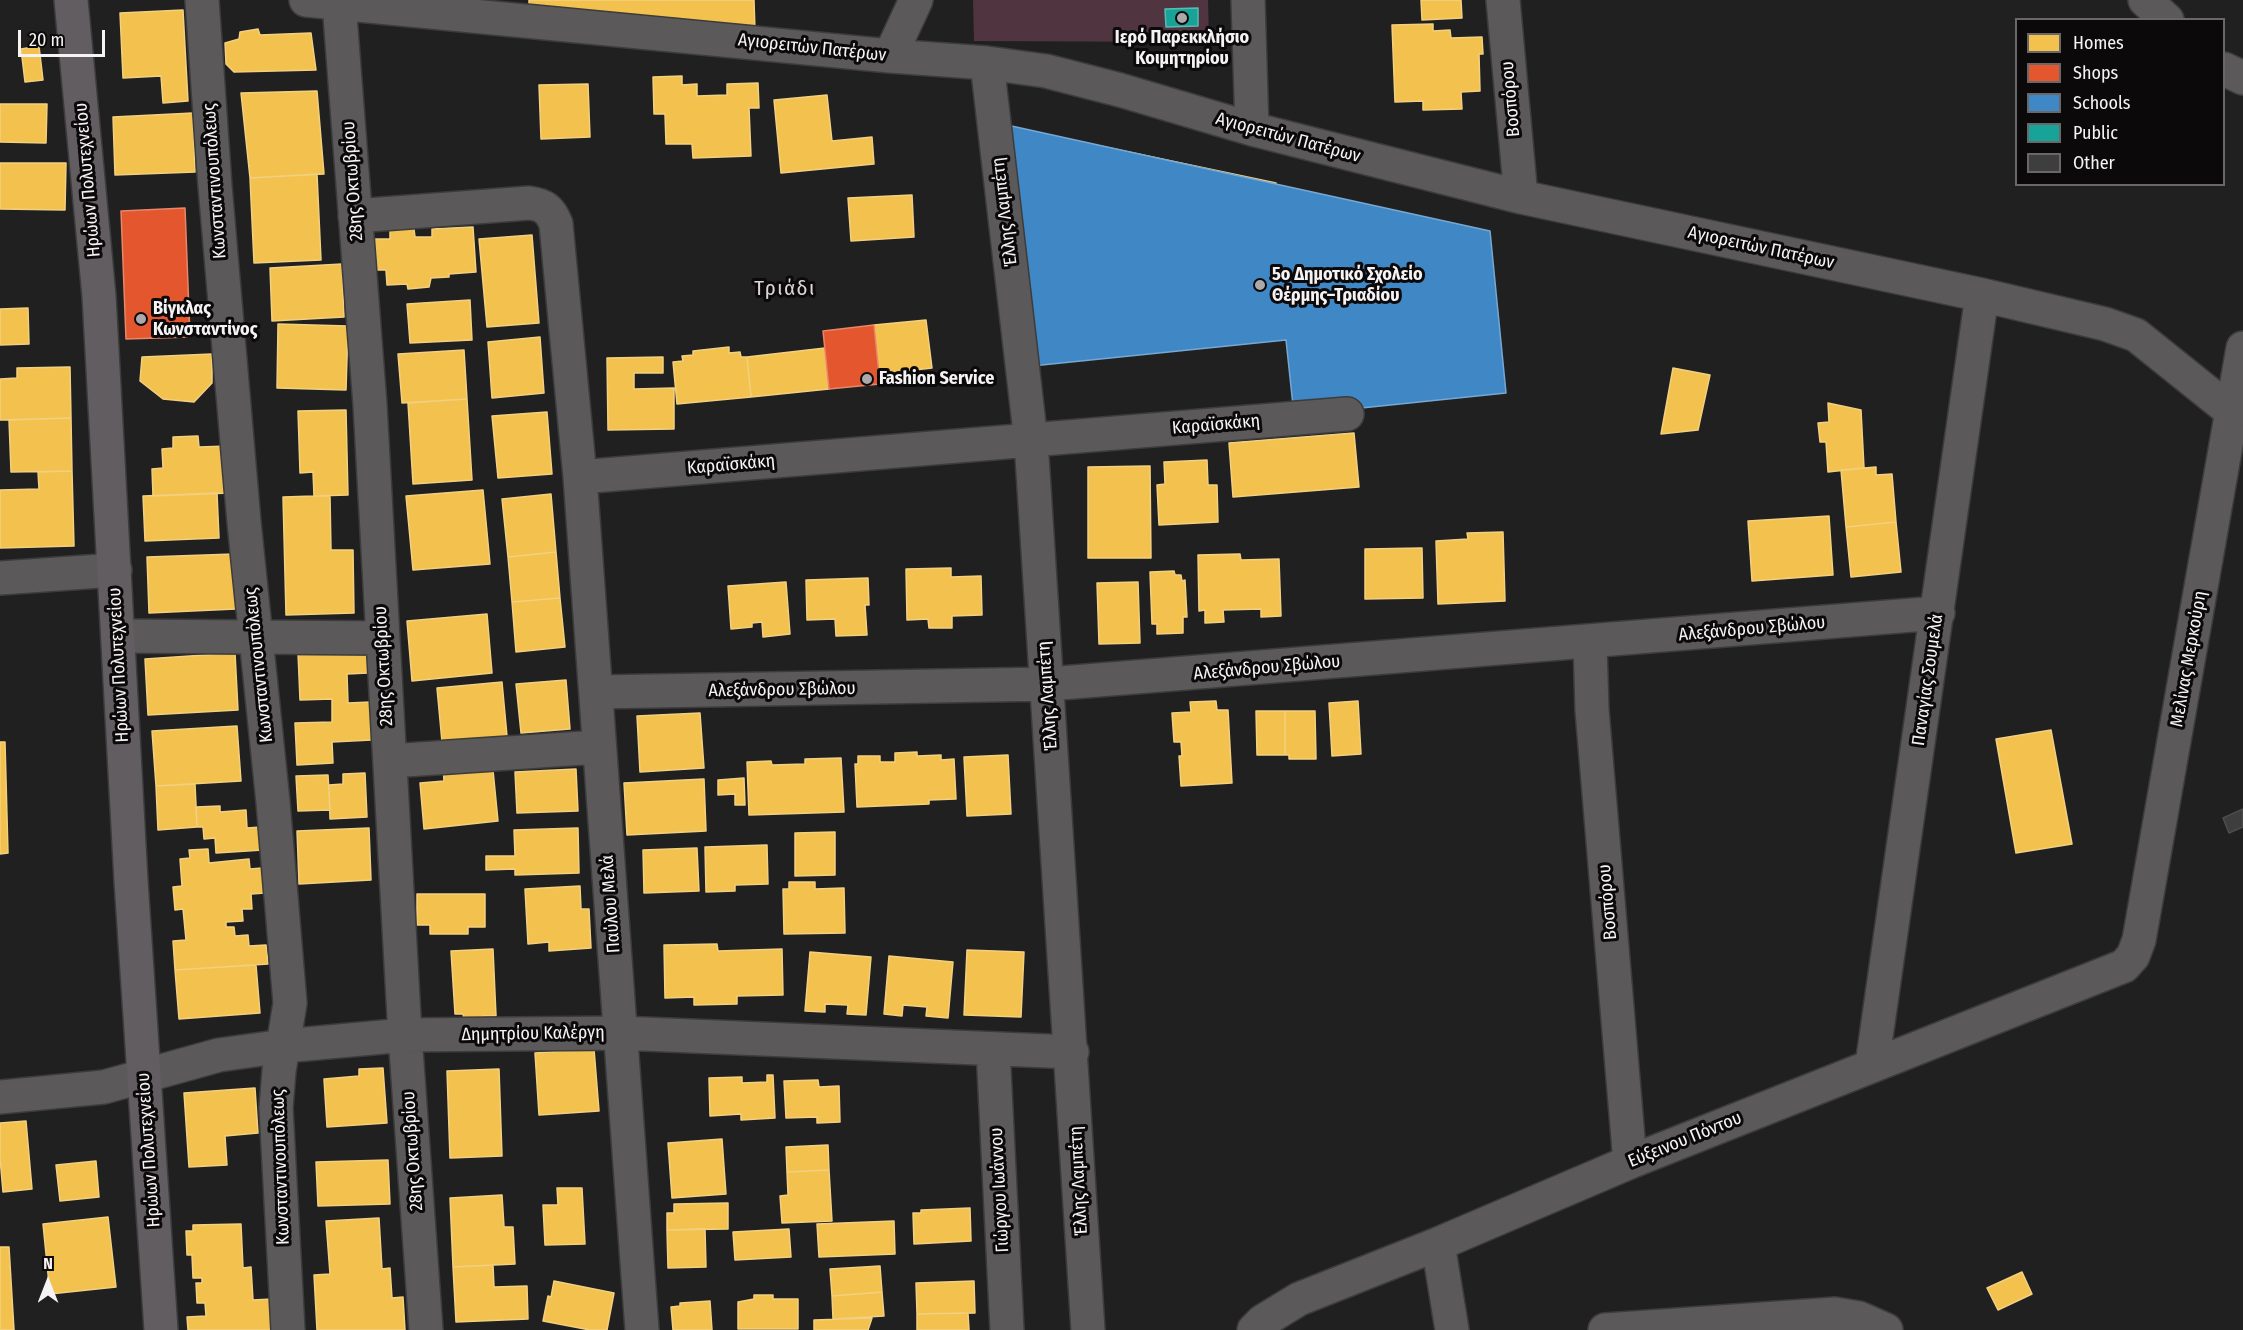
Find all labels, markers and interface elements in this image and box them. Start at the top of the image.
marker: Ιερό Παρεκκλήσιο Κοιμητηρίου [1175,11,1189,25]
scale bar [21,18,108,56]
legend [2015,18,2225,186]
place label: Ιερό Παρεκκλήσιο Κοιμητηρίου [1115,27,1249,70]
text: 20 m [29,29,64,51]
street label: Αγιορειτών Πατέρων [737,29,887,67]
text: Homes [2073,32,2124,54]
street label: Βοσπόρου [1497,60,1525,138]
text: Shops [2073,62,2118,84]
text: Schools [2073,92,2131,114]
street label: Ηρώων Πολυτεχνείου [70,102,106,258]
street label: Κωνσταντινουπόλεως [199,102,231,260]
street label: Αγιορειτών Πατέρων [1213,108,1363,168]
street label: 28ης Οκτωβρίου [338,120,368,242]
text: Public [2073,122,2118,144]
text: Other [2073,152,2115,174]
street label: Έλλης Λαμπέτη [988,156,1022,268]
street label: Αγιορειτών Πατέρων [1686,222,1836,274]
place label: 5ο Δημοτικό Σχολείο Θέρμης–Τριαδίου [1272,264,1423,306]
district label: Τριάδι [754,276,816,302]
marker: 5ο Δημοτικό Σχολείο Θέρμης–Τριαδίου [1253,278,1267,292]
place label: Βίγκλας Κωνσταντίνος [153,298,257,340]
marker: Βίγκλας Κωνσταντίνος [134,312,148,326]
place label: Fashion Service [879,368,994,390]
marker: Fashion Service [860,372,874,386]
street label: Καραϊσκάκη [1171,410,1261,440]
street label: Καραϊσκάκη [686,450,776,480]
street label: Κωνσταντινουπόλεως [240,586,278,744]
street label: Ηρώων Πολυτεχνείου [104,587,134,743]
street label: Μελίνας Μερκούρη [2166,589,2212,729]
street label: 28ης Οκτωβρίου [370,605,398,727]
street label: Αλεξάνδρου Σβώλου [1678,612,1826,646]
street label: Παναγίας Σουμελά [1908,613,1948,747]
street label: Έλλης Λαμπέτη [1033,640,1063,752]
street label: Αλεξάνδρου Σβώλου [1193,651,1341,685]
street label: Αλεξάνδρου Σβώλου [708,678,856,702]
street label: Παύλου Μελά [597,854,625,954]
street label: Βοσπόρου [1594,863,1622,941]
street label: Δημητρίου Καλέργη [461,1022,605,1046]
street label: Ηρώων Πολυτεχνείου [133,1072,165,1228]
street label: Κωνσταντινουπόλεως [267,1089,295,1245]
street label: 28ης Οκτωβρίου [398,1090,428,1212]
street label: Εύξεινου Πόντου [1625,1107,1745,1173]
street label: Έλλης Λαμπέτη [1065,1125,1093,1237]
street label: Γιώργου Ιωάννου [986,1127,1014,1253]
north arrow [18,1252,78,1312]
text: N [43,1254,53,1273]

